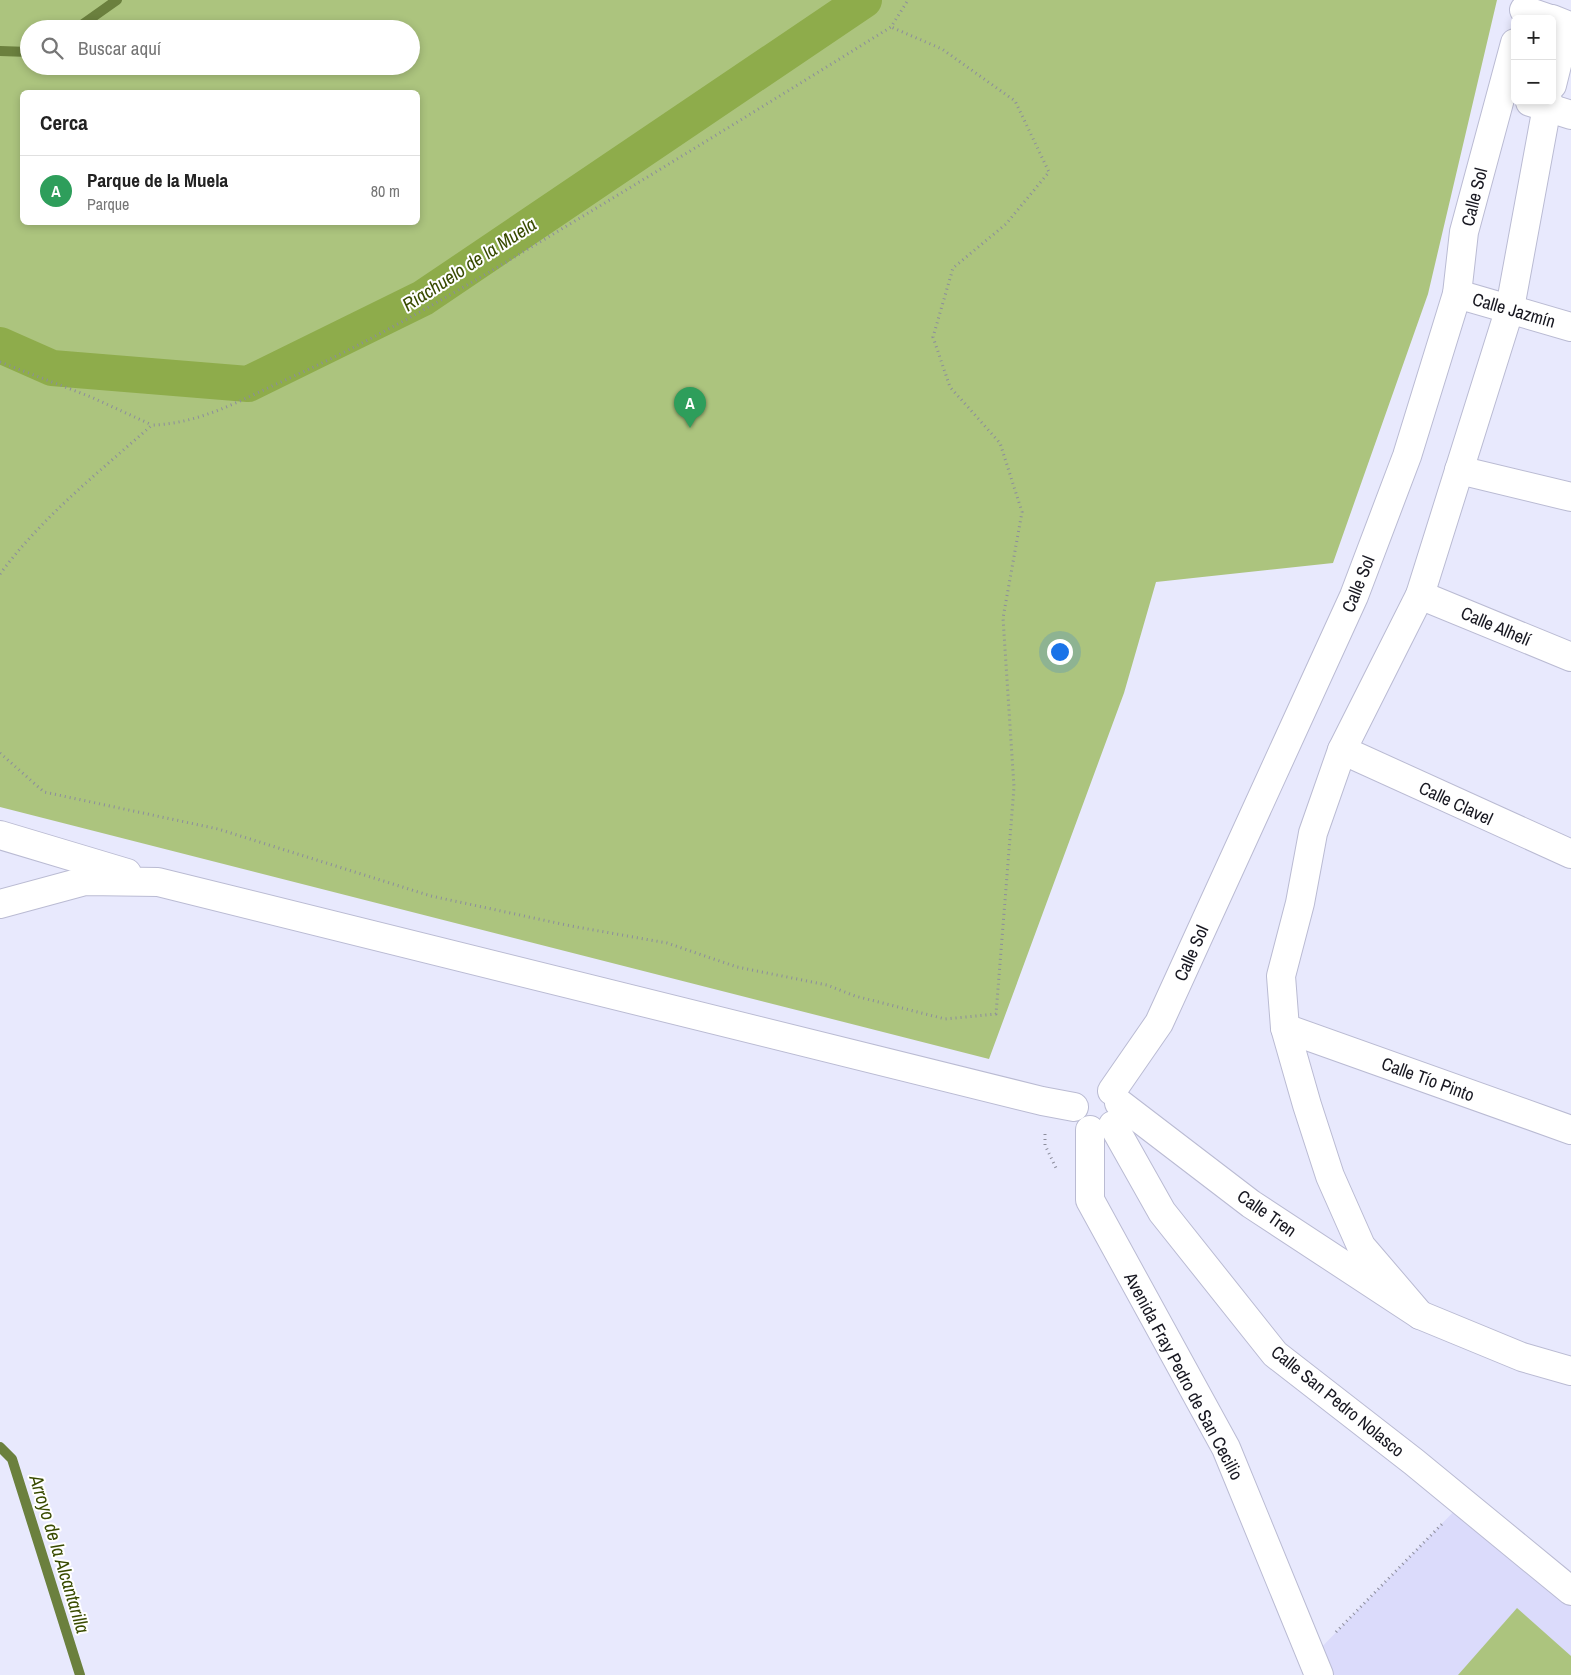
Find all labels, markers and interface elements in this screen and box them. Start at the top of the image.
map controls [1511,15,1556,105]
button: + [1511,15,1556,60]
search box [20,20,420,75]
icon: search [38,34,66,62]
text: Buscar aquí [78,35,161,61]
button: − [1511,60,1556,105]
text: Cerca [40,108,88,137]
street label: Calle Sol [1455,165,1493,229]
text: Parque de la Muela [87,167,228,193]
text: A [51,180,61,202]
text: 80 m [371,180,400,202]
text: Parque [87,193,129,215]
water label: Riachuelo de la Muela [397,211,541,317]
street label: Calle Jazmín [1470,286,1558,334]
pin: A [674,387,706,428]
street label: Calle Sol [1335,552,1381,616]
street label: Calle Alhelí [1457,600,1536,652]
your location [1047,639,1073,665]
street label: Calle Clavel [1415,775,1497,831]
street label: Calle Sol [1168,921,1214,985]
street label: Calle Tío Pinto [1378,1051,1478,1107]
street label: Calle Tren [1232,1183,1302,1243]
street label: Avenida Fray Pedro de San Cecilio [1118,1267,1249,1484]
street label: Calle San Pedro Nolasco [1266,1339,1410,1463]
water label: Arroyo de la Alcantarilla [23,1471,97,1637]

